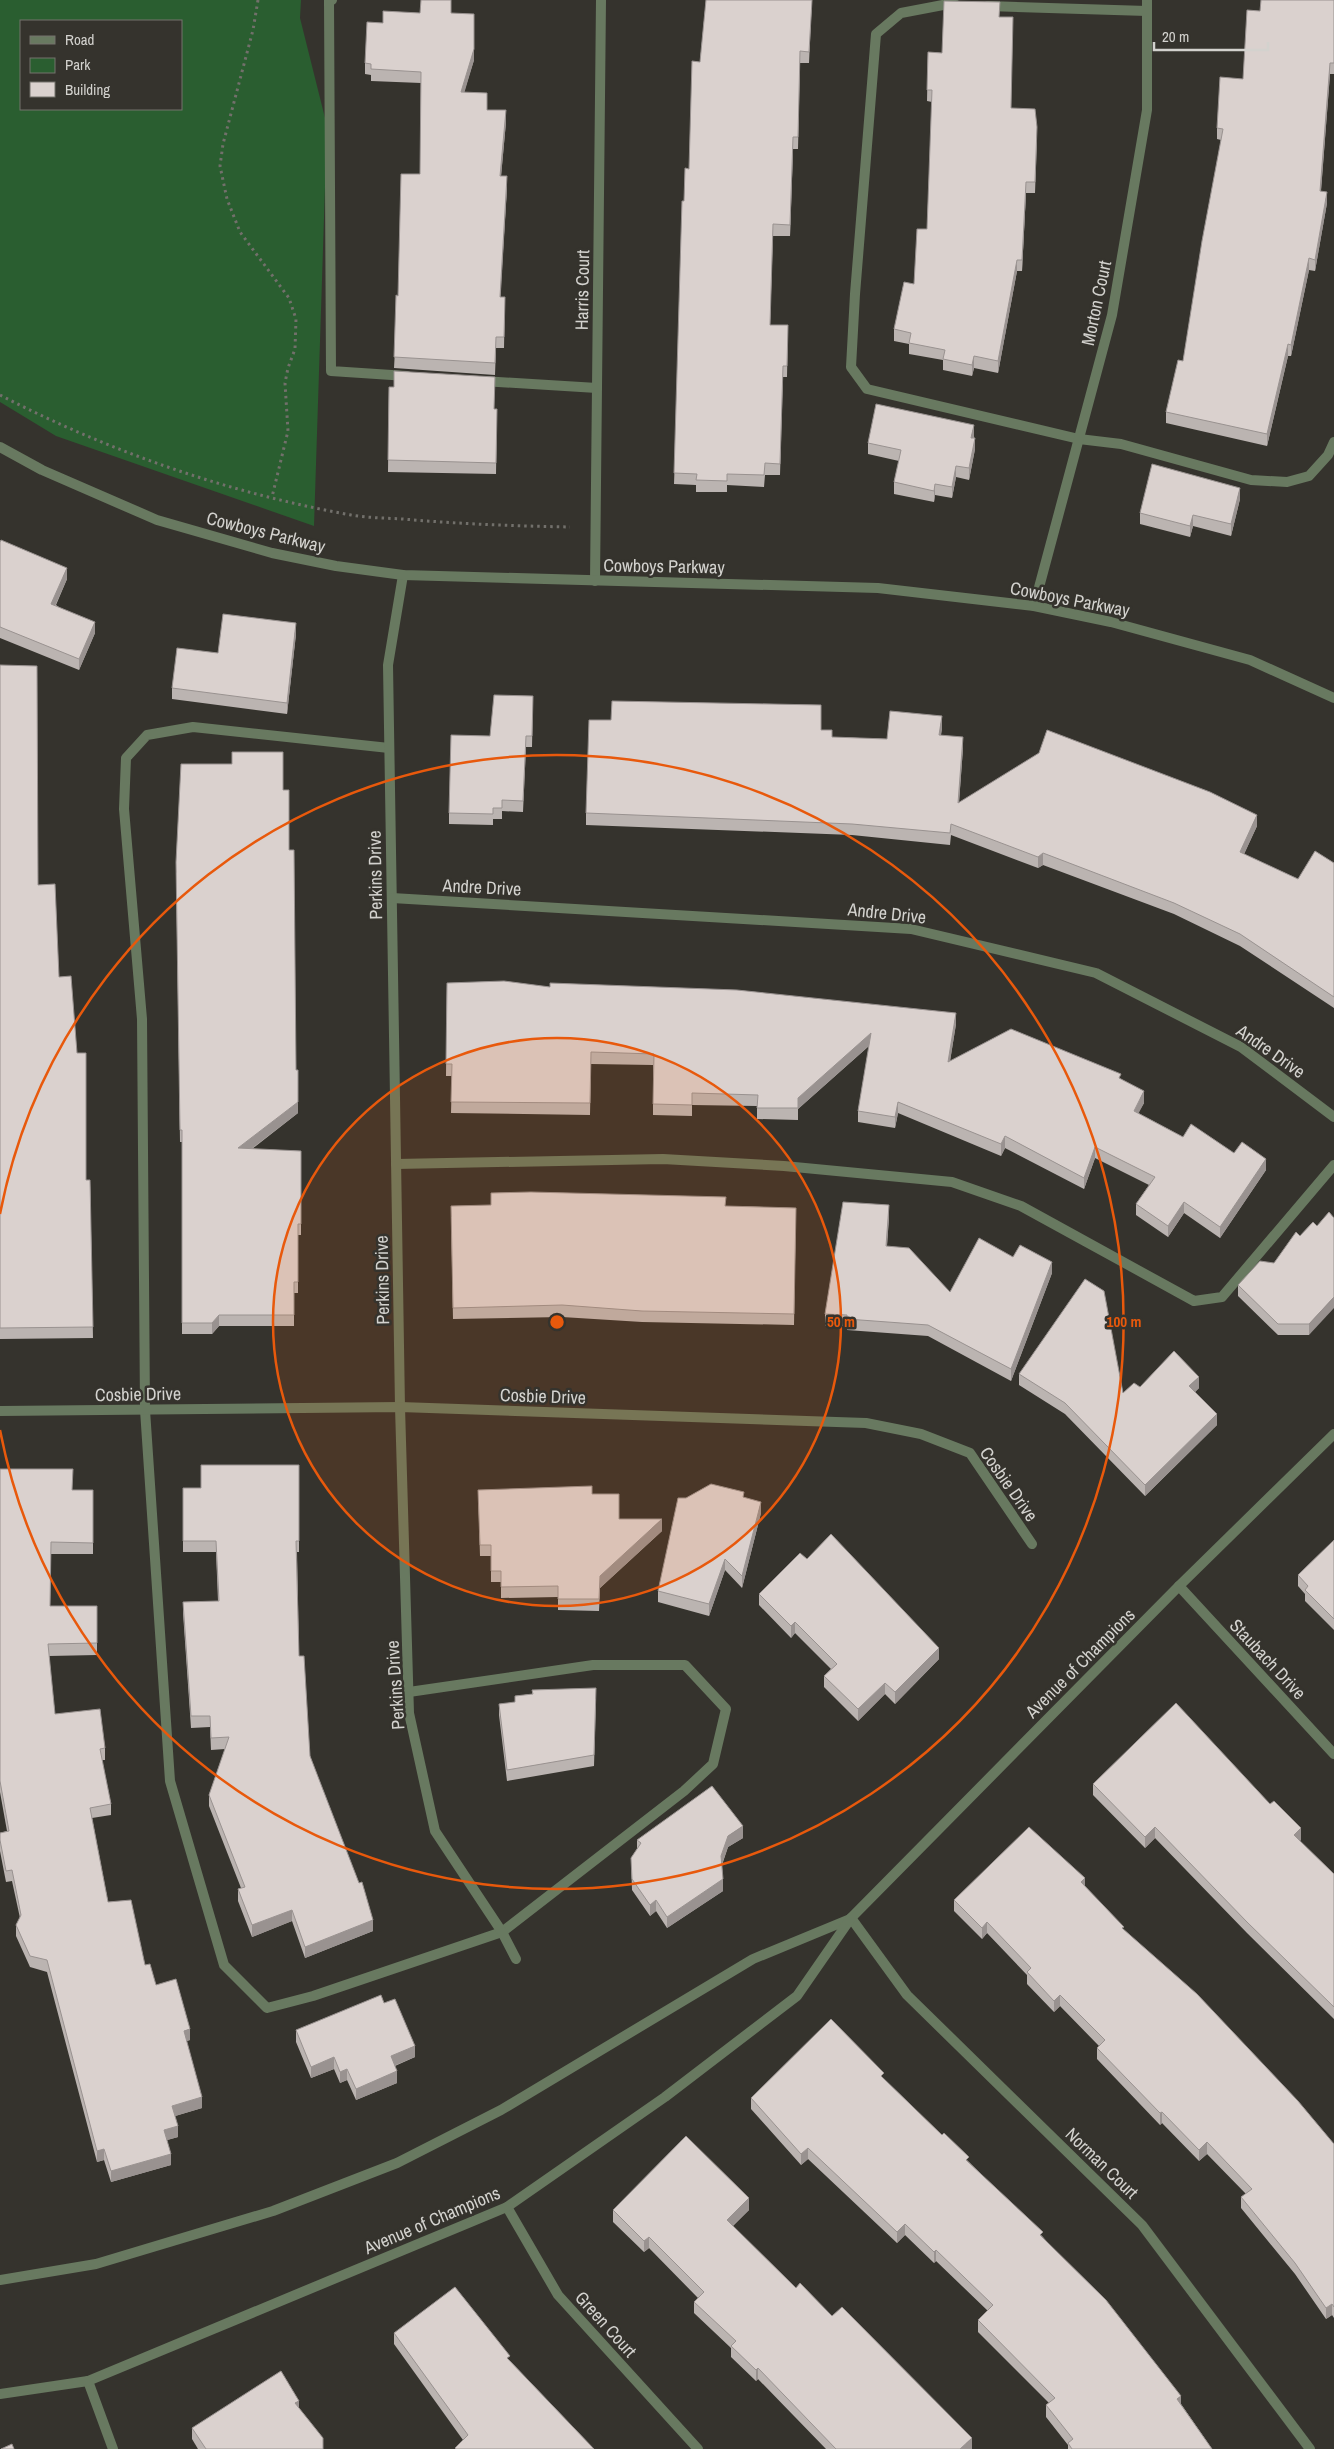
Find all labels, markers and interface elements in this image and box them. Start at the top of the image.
legend [20,20,182,110]
scale bar [1154,20,1268,52]
text: 20 m [1162,26,1189,47]
text: Road [65,29,94,50]
text: Park [65,54,91,75]
text: Building [65,79,110,100]
street label: Harris Court [569,250,595,330]
street label: Morton Court [1075,258,1117,348]
street label: Cowboys Parkway [204,505,329,559]
street label: Cowboys Parkway [603,552,726,580]
street label: Cowboys Parkway [1008,575,1133,623]
street label: Perkins Drive [362,830,388,920]
street label: Andre Drive [441,872,522,902]
street label: Andre Drive [846,896,927,930]
street label: Andre Drive [1231,1018,1310,1084]
street label: Perkins Drive [369,1235,395,1325]
text: 50 m [827,1311,855,1332]
text: 100 m [1107,1311,1141,1332]
centre of rings [548,1313,566,1331]
street label: Cosbie Drive [95,1381,181,1407]
street label: Cosbie Drive [500,1382,586,1410]
street label: Cosbie Drive [974,1442,1044,1526]
street label: Avenue of Champions [1019,1603,1140,1724]
street label: Staubach Drive [1224,1613,1312,1705]
street label: Perkins Drive [379,1640,411,1730]
street label: Norman Court [1060,2122,1144,2204]
street label: Avenue of Champions [359,2180,504,2260]
street label: Green Court [570,2285,642,2363]

